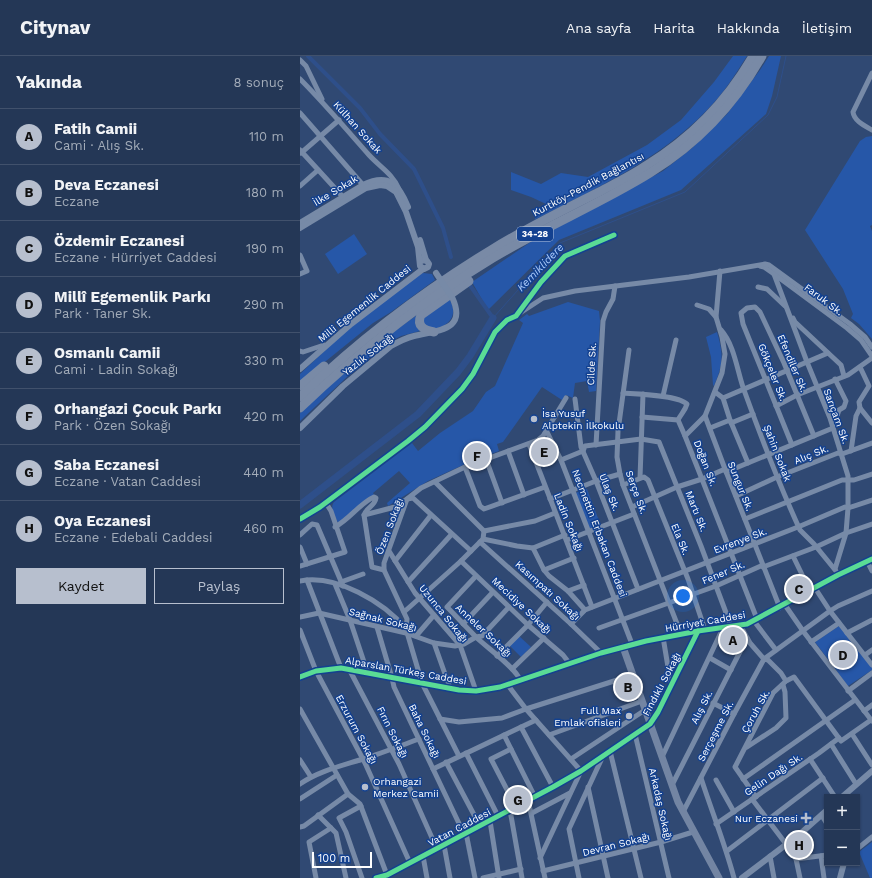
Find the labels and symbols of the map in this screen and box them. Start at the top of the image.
street label: Külhan Sokak [331,99,384,156]
street label: Kurtköy-Pendik Bağlantısı [531,150,646,219]
street label: İlke Sokak [311,173,360,208]
road number: 34-28 [517,227,553,241]
water label: Kemiklidere [514,241,566,294]
street label: Milli Egemenlik Caddesi [316,263,413,344]
street label: Faruk Sk. [802,281,845,317]
street label: Yazlık Sokağı [340,331,396,378]
street label: Efendiler Sk. [775,333,810,394]
street label: Cilde Sk. [585,342,598,386]
street label: Gökçeler Sk. [756,342,789,402]
street label: Sarıçam Sk. [822,387,852,445]
place label: İsa Yusuf Alptekin İlkokulu [542,408,624,431]
marker: İsa Yusuf Alptekin İlkokulu [529,414,539,424]
street label: Şahin Sokak [762,423,793,483]
pin: E [531,437,557,467]
street label: Doğan Sk. [692,439,719,488]
pin: F [464,441,490,471]
street label: Alıç Sk. [792,443,830,466]
street label: Sungur Sk. [726,460,755,512]
street label: Necmettin Erbakan Caddesi [570,468,629,599]
street label: Serçe Sk. [624,469,650,515]
street label: Ulaş Sk. [597,472,622,512]
street label: Martı Sk. [683,489,710,533]
street label: Ladin Sokağı [552,491,585,553]
street label: Özen Sokağı [374,496,405,556]
street label: Ela Sk. [669,522,692,557]
street label: Evrenye Sk. [712,525,768,556]
street label: Kasımpatı Sokağı [513,558,582,622]
street label: Fener Sk. [700,559,746,586]
pin: C [786,574,812,604]
street label: Mecidiye Sokağı [490,575,554,636]
street label: Uzunca Sokağı [417,582,470,644]
your location [673,586,693,606]
street label: Anneler Sokağı [453,602,514,659]
street label: Sağnak Sokağı [348,606,418,633]
street label: Hürriyet Caddesi [664,609,746,634]
pin: A [720,625,746,655]
pin: D [830,640,856,670]
street label: Fındıklı Sokağı [640,651,683,718]
street label: Alparslan Türkeş Caddesi [344,654,467,687]
pin: B [615,672,641,702]
street label: Çoruh Sk. [739,688,772,735]
street label: Alış Sk. [688,689,714,726]
street label: Erzurum Sokağı [334,693,379,766]
street label: Serçeşme Sk. [696,699,735,763]
street label: Baha Sokağı [407,702,442,760]
street label: Fırın Sokağı [375,705,410,760]
place label: Full Max Emlak ofisleri [554,705,621,728]
marker: Full Max Emlak ofisleri [624,711,634,721]
street label: Gelin Dağı Sk. [742,751,804,798]
street label: Arkadaş Sokağı [647,767,674,841]
place label: Orhangazi Merkez Camii [373,776,439,799]
marker: Orhangazi Merkez Camii [360,782,370,792]
pin: G [505,785,531,815]
street label: Vatan Caddesi [426,806,493,849]
place label: Nur Eczanesi [735,813,798,824]
marker: Nur Eczanesi [801,813,811,823]
pin: H [786,830,812,860]
street label: Devran Sokağı [581,831,651,858]
scale bar [312,850,372,869]

